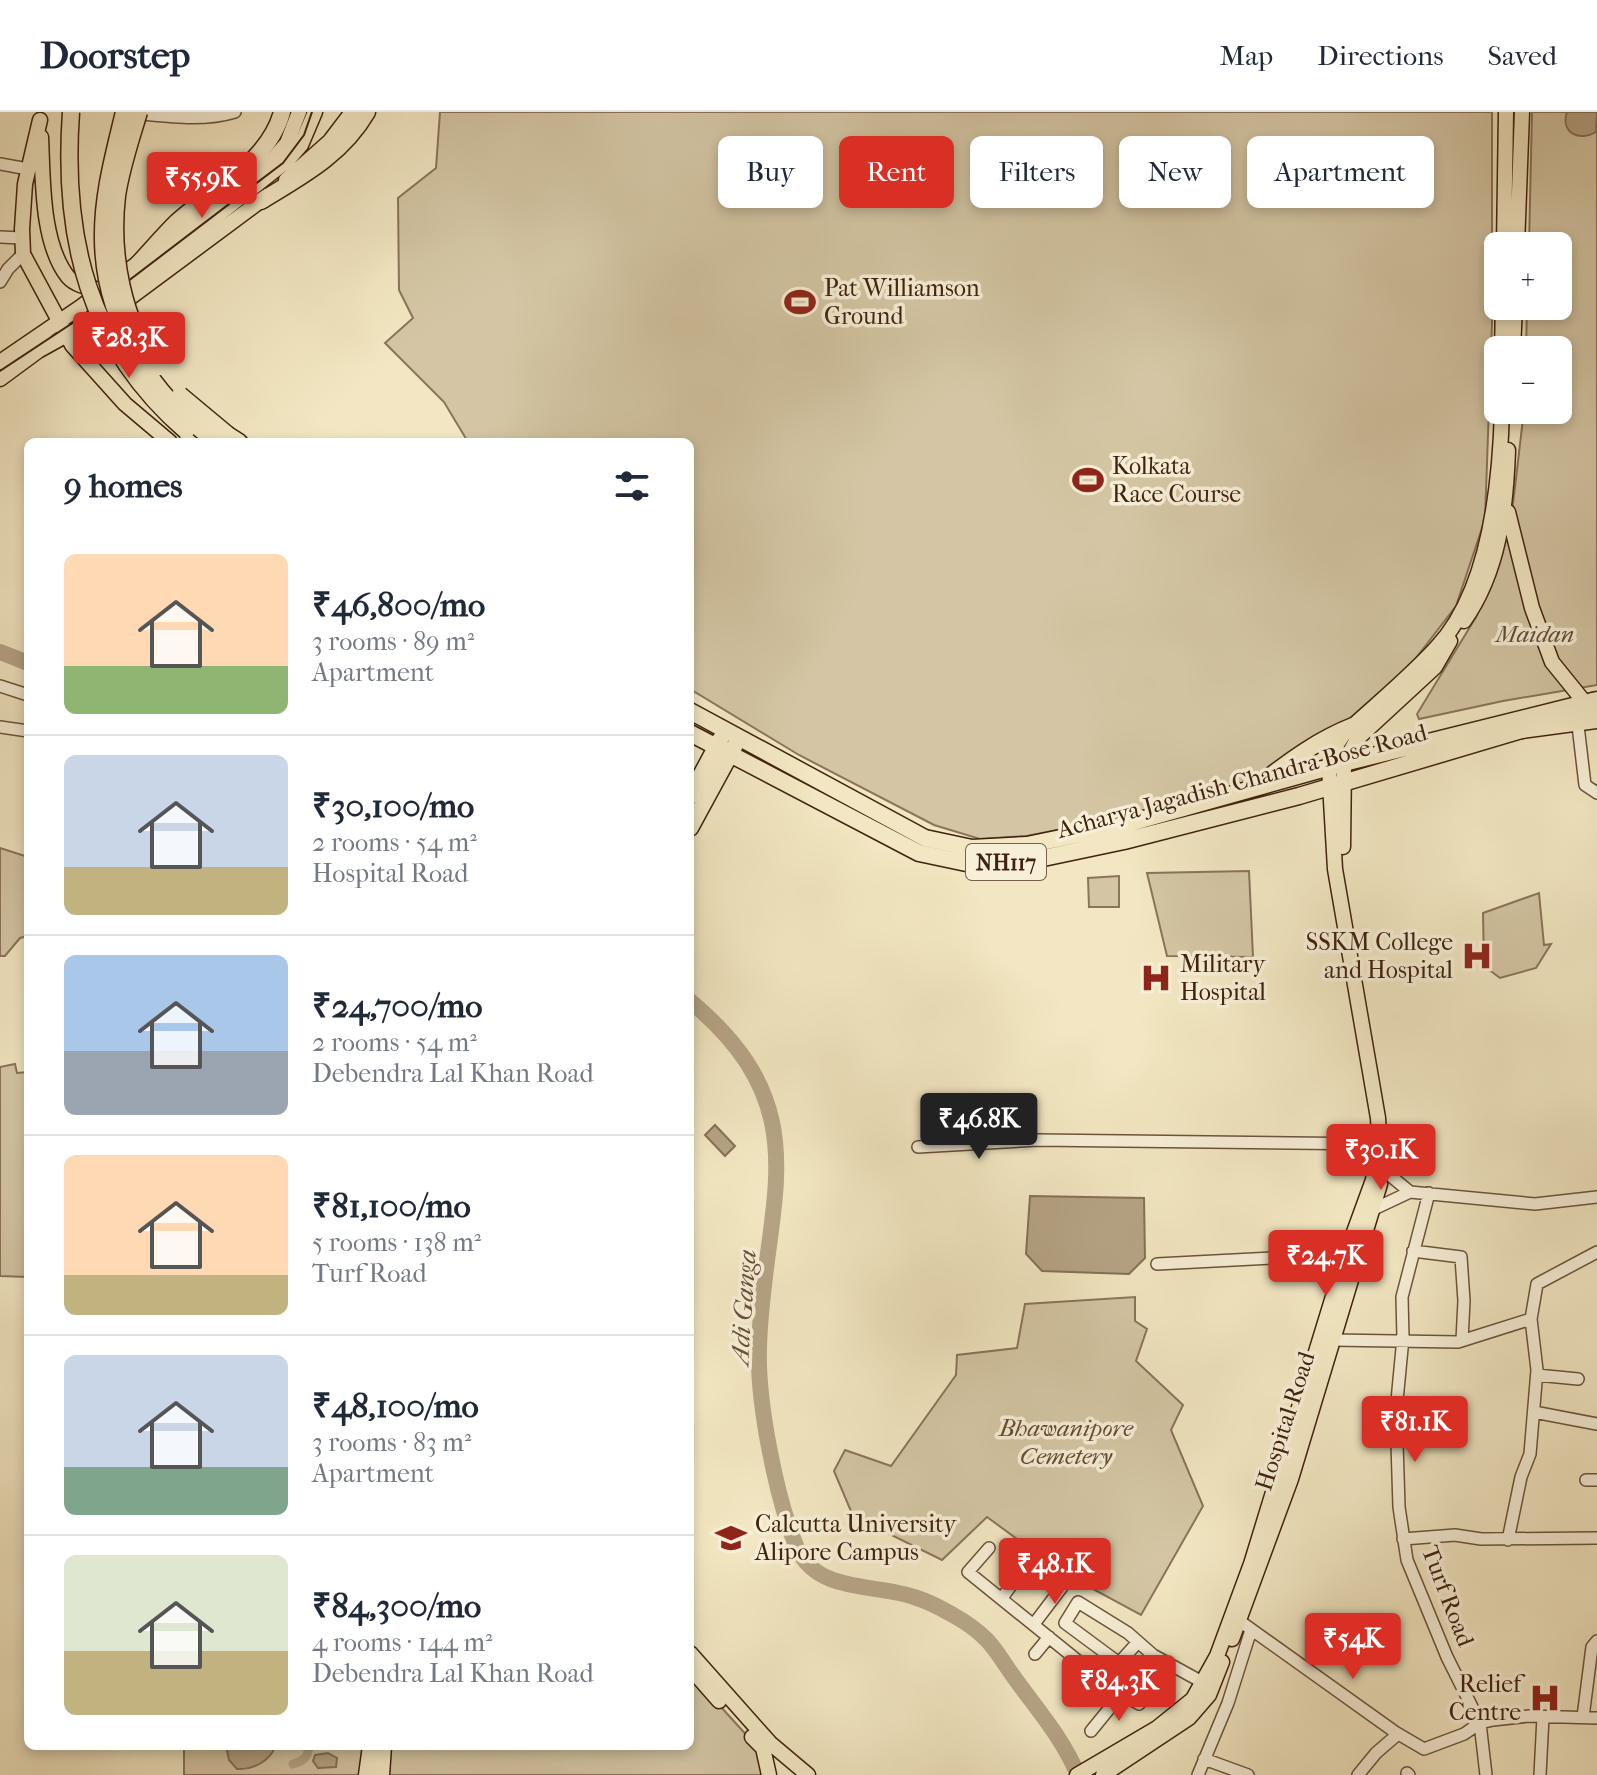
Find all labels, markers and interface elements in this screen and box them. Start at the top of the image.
text: Doorstep [40,33,190,78]
text: Map [1220,39,1273,72]
text: Directions [1317,39,1444,72]
text: Saved [1488,39,1557,72]
chip: Buy [718,136,823,208]
chip: Rent [839,136,954,208]
chip: Filters [970,136,1103,208]
chip: New [1119,136,1231,208]
chip: Apartment [1247,136,1434,208]
pin: ₹55.9K [137,152,267,220]
text: ₹55.9K [165,162,239,193]
map controls [1484,232,1572,424]
button: + [1484,232,1572,320]
place label: Pat Williamson Ground [824,274,980,330]
sports icon: Pat Williamson Ground [783,285,817,319]
pin: ₹28.3K [64,312,194,380]
text: ₹28.3K [91,322,167,353]
button: − [1484,336,1572,424]
place label: Kolkata Race Course [1112,452,1241,508]
sports icon: Kolkata Race Course [1071,463,1105,497]
icon: filters [610,464,654,508]
text: 9 homes [64,466,183,506]
text: ₹46,800/mo [312,585,485,625]
icon: home [128,586,224,682]
park label: Maidan [1494,620,1574,648]
text: 3 rooms · 89 m² [312,626,474,657]
text: Apartment [312,657,434,688]
street label: Acharya Jagadish Chandra Bose Road [1053,718,1431,844]
text: ₹30,100/mo [312,786,474,826]
icon: home [128,787,224,883]
text: 2 rooms · 54 m² [312,827,477,858]
road number: NH117 [966,844,1046,880]
text: Hospital Road [312,858,468,889]
place label: SSKM College and Hospital [1306,928,1453,984]
hospital icon: SSKM College and Hospital [1460,939,1494,973]
place label: Military Hospital [1180,950,1267,1006]
hospital icon: Military Hospital [1139,961,1173,995]
text: ₹24,700/mo [312,986,483,1026]
icon: home [128,987,224,1083]
text: 2 rooms · 54 m² [312,1027,477,1058]
text: Debendra Lal Khan Road [312,1058,594,1089]
pin: ₹46.8K [914,1093,1044,1161]
text: ₹46.8K [938,1103,1020,1134]
pin: ₹30.1K [1316,1124,1446,1192]
text: ₹30.1K [1344,1134,1418,1165]
text: ₹81,100/mo [312,1186,471,1226]
icon: home [128,1187,224,1283]
text: 5 rooms · 138 m² [312,1227,481,1258]
pin: ₹24.7K [1261,1230,1391,1298]
text: ₹24.7K [1286,1240,1366,1271]
water label: Adi Ganga [724,1248,763,1369]
text: Turf Road [312,1258,427,1289]
street label: Hospital Road [1249,1347,1321,1494]
text: ₹48,100/mo [312,1386,479,1426]
icon: home [128,1387,224,1483]
pin: ₹81.1K [1350,1396,1480,1464]
text: ₹81.1K [1380,1406,1450,1437]
park label: Bhawanipore Cemetery [997,1414,1134,1470]
text: 3 rooms · 83 m² [312,1427,471,1458]
text: Apartment [312,1458,434,1489]
place label: Calcutta University Alipore Campus [754,1510,957,1566]
school or university icon: Calcutta University Alipore Campus [714,1521,748,1555]
pin: ₹48.1K [990,1538,1120,1606]
street label: Turf Road [1416,1542,1480,1651]
text: ₹48.1K [1017,1548,1093,1579]
text: ₹84,300/mo [312,1586,481,1626]
icon: home [128,1587,224,1683]
pin: ₹54K [1306,1613,1400,1681]
text: ₹54K [1323,1623,1383,1654]
text: 4 rooms · 144 m² [312,1627,492,1658]
pin: ₹84.3K [1054,1655,1184,1723]
text: Debendra Lal Khan Road [312,1658,594,1689]
text: ₹84.3K [1080,1665,1158,1696]
place label: Relief Centre [1449,1670,1526,1726]
hospital icon: Relief Centre [1528,1681,1562,1715]

